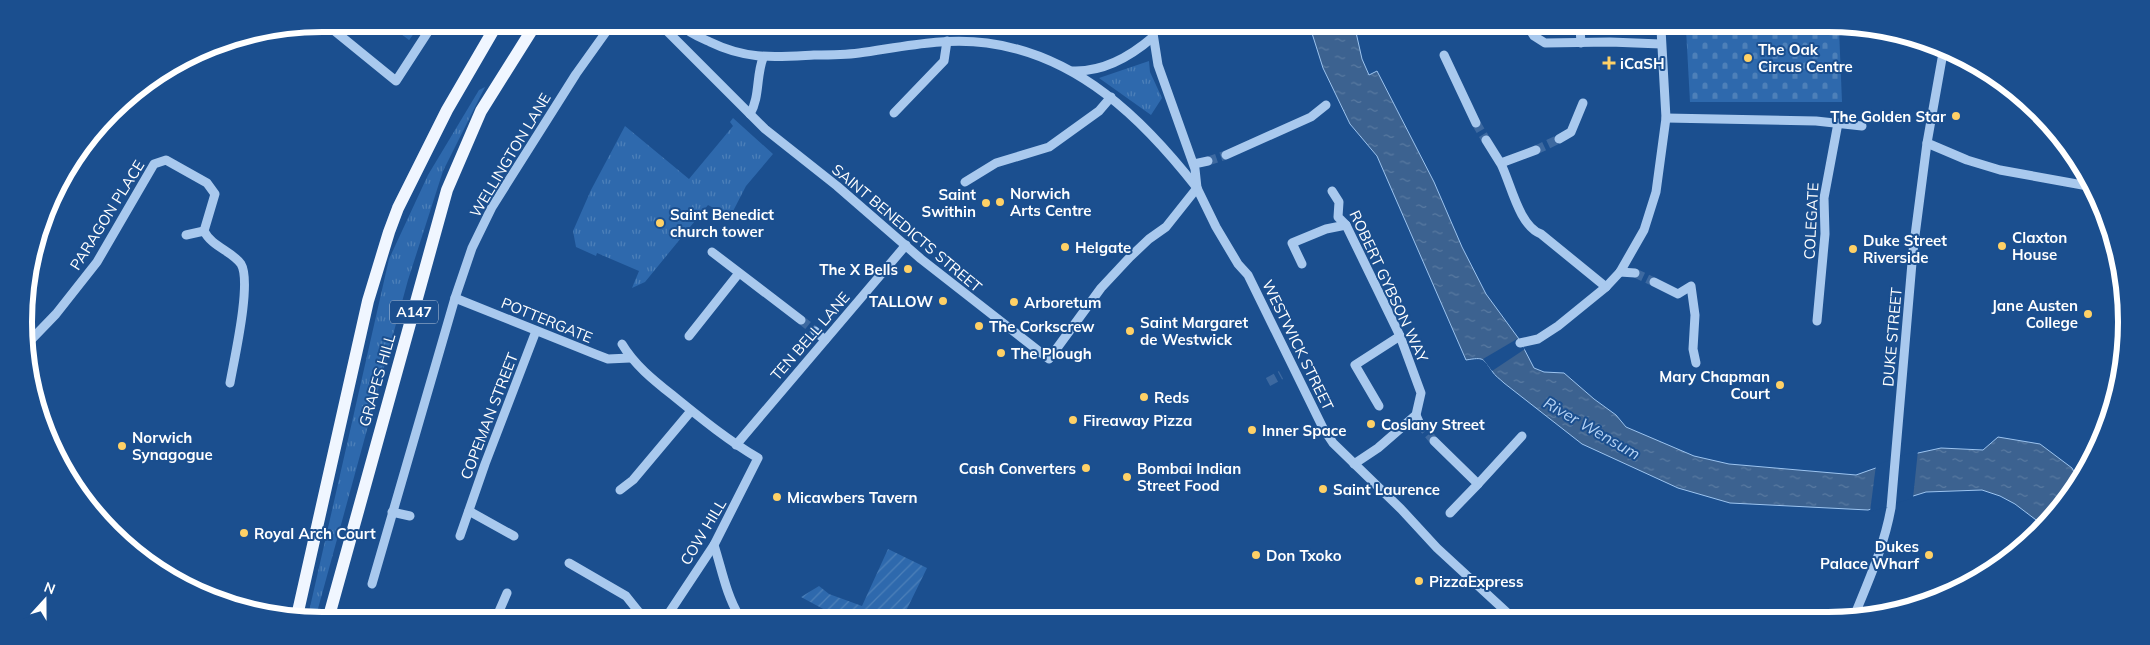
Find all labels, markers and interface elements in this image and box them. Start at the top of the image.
place label: The Oak Circus Centre [1758,40,1853,76]
marker: The Oak Circus Centre [1742,52,1754,64]
place label: iCaSH [1620,54,1665,73]
marker: iCaSH [1602,56,1616,70]
street label: WELLINGTON LANE [465,89,555,221]
place label: The Golden Star [1830,107,1946,126]
marker: The Golden Star [1950,110,1962,122]
street label: PARAGON PLACE [66,156,149,273]
street label: SAINT BENEDICTS STREET [828,160,986,296]
street label: COLEGATE [1799,182,1823,260]
place label: Norwich Arts Centre [1010,184,1092,220]
place label: Saint Swithin [922,185,976,221]
marker: Norwich Arts Centre [994,196,1006,208]
marker: Saint Swithin [980,197,992,209]
place label: Saint Benedict church tower [670,205,774,241]
street label: ROBERT GYBSON WAY [1345,207,1433,366]
marker: Saint Benedict church tower [654,217,666,229]
place label: Claxton House [2012,228,2067,264]
place label: Duke Street Riverside [1863,231,1947,267]
place label: Helgate [1075,238,1131,257]
marker: Claxton House [1996,240,2008,252]
marker: Helgate [1059,241,1071,253]
marker: Duke Street Riverside [1847,243,1859,255]
place label: The X Bells [819,260,898,279]
marker: The X Bells [902,263,914,275]
street label: WESTWICK STREET [1258,277,1338,413]
street label: DUKE STREET [1878,287,1906,387]
street label: TEN BELL LANE [766,288,854,384]
place label: TALLOW [869,292,933,311]
street label: POTTERGATE [499,293,596,347]
place label: Arboretum [1024,293,1101,312]
marker: TALLOW [937,295,949,307]
marker: Arboretum [1008,296,1020,308]
place label: Jane Austen College [1991,296,2078,332]
road number: A147 [390,300,438,324]
marker: Jane Austen College [2082,308,2094,320]
place label: Saint Margaret de Westwick [1140,313,1248,349]
place label: The Corkscrew [989,317,1095,336]
marker: The Corkscrew [973,320,985,332]
marker: Saint Margaret de Westwick [1124,325,1136,337]
street label: GRAPES HILL [355,331,399,429]
place label: The Plough [1011,344,1092,363]
marker: The Plough [995,347,1007,359]
street label: COPEMAN STREET [456,350,522,482]
place label: Mary Chapman Court [1659,367,1770,403]
marker: Mary Chapman Court [1774,379,1786,391]
place label: Reds [1154,388,1189,407]
marker: Reds [1138,391,1150,403]
water label: River Wensum [1540,392,1644,464]
place label: Fireaway Pizza [1083,411,1192,430]
marker: Fireaway Pizza [1067,414,1079,426]
place label: Coslany Street [1381,415,1485,434]
marker: Coslany Street [1365,418,1377,430]
place label: Inner Space [1262,421,1346,440]
marker: Inner Space [1246,424,1258,436]
place label: Norwich Synagogue [132,428,213,464]
marker: Norwich Synagogue [116,440,128,452]
place label: Cash Converters [959,459,1076,478]
place label: Bombai Indian Street Food [1137,459,1241,495]
marker: Cash Converters [1080,462,1092,474]
marker: Bombai Indian Street Food [1121,471,1133,483]
place label: Saint Laurence [1333,480,1440,499]
marker: Saint Laurence [1317,483,1329,495]
place label: Micawbers Tavern [787,488,917,507]
marker: Micawbers Tavern [771,491,783,503]
street label: COW HILL [676,496,730,568]
place label: Royal Arch Court [254,524,376,543]
marker: Royal Arch Court [238,527,250,539]
place label: Dukes Palace Wharf [1820,537,1919,573]
place label: Don Txoko [1266,546,1342,565]
marker: Don Txoko [1250,549,1262,561]
marker: Dukes Palace Wharf [1923,549,1935,561]
place label: PizzaExpress [1429,572,1523,591]
north arrow [20,575,70,625]
marker: PizzaExpress [1413,575,1425,587]
text: N [41,578,58,598]

